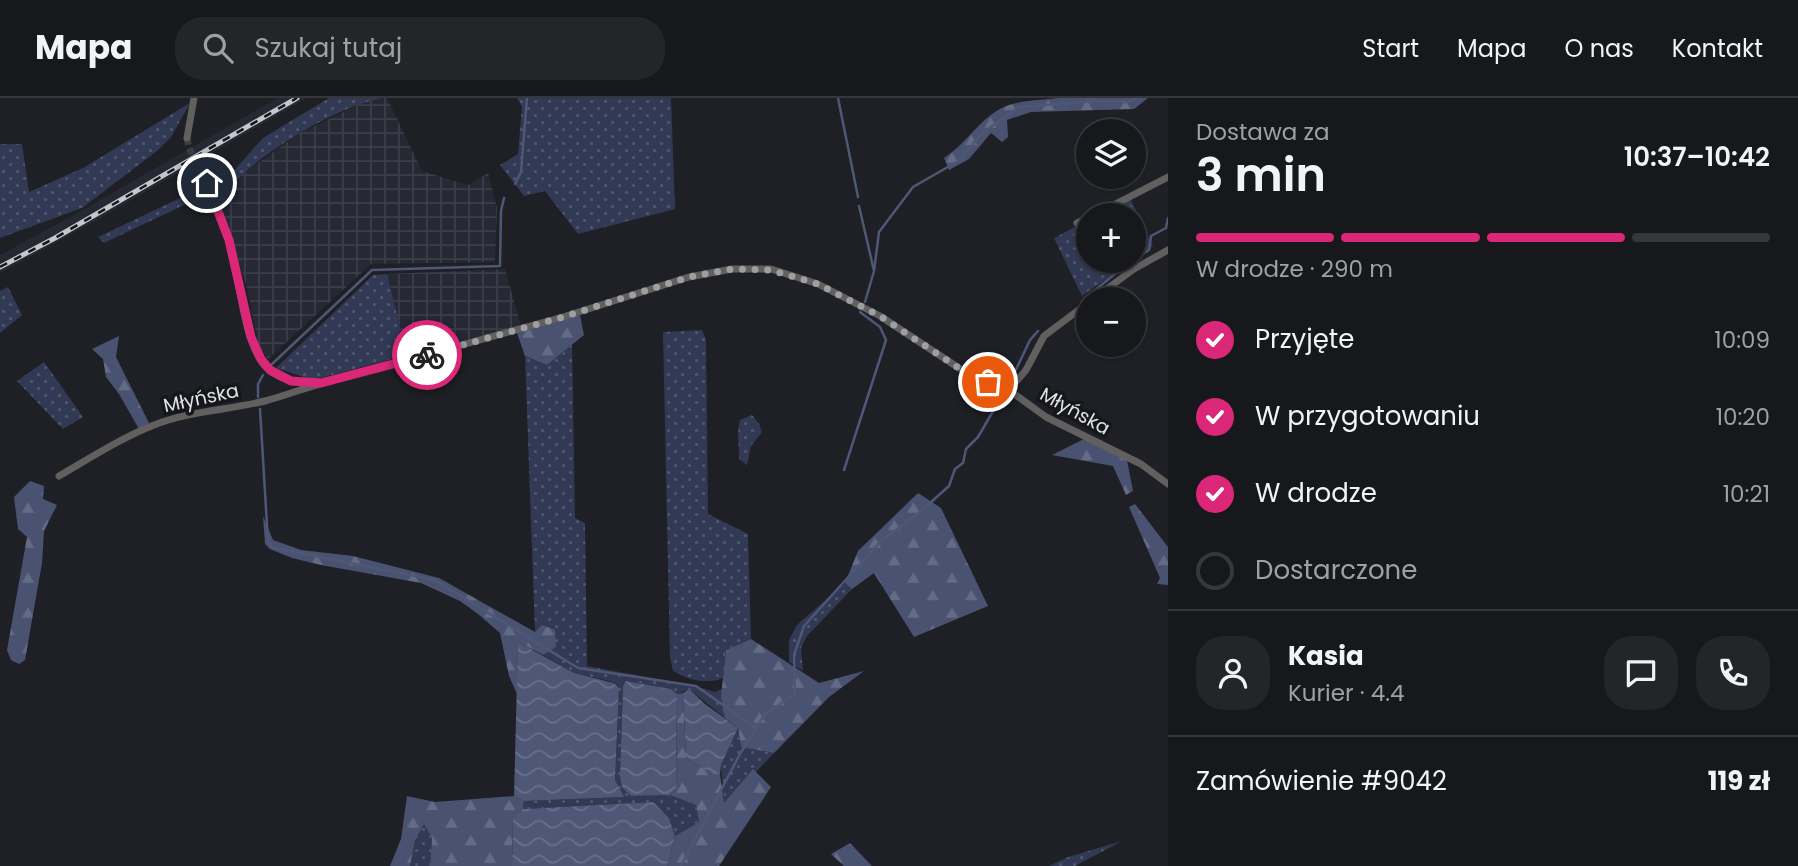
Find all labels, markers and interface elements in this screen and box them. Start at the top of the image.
search box [175,17,665,80]
text: Mapa [35,24,133,71]
icon: search [199,29,237,67]
text: Szukaj tutaj [255,30,402,66]
text: Start [1362,32,1419,65]
text: Mapa [1457,32,1526,65]
text: O nas [1564,32,1634,65]
text: Kontakt [1672,32,1763,65]
text: Dostawa za [1196,116,1329,148]
map controls [1076,119,1146,357]
button: layers [1076,119,1146,189]
text: 10:37–10:42 [1624,139,1770,175]
text: 3 min [1196,143,1326,207]
pin [177,153,237,213]
icon: home [188,164,226,202]
button: + [1076,203,1146,273]
text: W drodze · 290 m [1196,253,1393,285]
button: − [1076,287,1146,357]
courier [392,320,462,390]
icon: check [1196,321,1234,359]
text: Przyjęte [1255,321,1354,357]
text: 10:09 [1714,324,1770,356]
icon: bike [408,336,446,374]
pin [958,352,1018,412]
icon: bag [969,363,1007,401]
street label: Młyńska [161,377,241,419]
street label: Młyńska [1035,381,1115,441]
icon: check [1196,398,1234,436]
text: W przygotowaniu [1255,398,1480,434]
text: 10:20 [1716,401,1770,433]
icon: check [1196,475,1234,513]
text: W drodze [1255,475,1377,511]
text: 10:21 [1723,478,1770,510]
text: Dostarczone [1255,552,1417,588]
button: person [1196,636,1270,710]
button: chat [1604,636,1678,710]
button: phone [1696,636,1770,710]
text: Kasia [1288,638,1364,674]
text: Kurier · 4.4 [1288,677,1405,709]
text: Zamówienie #9042 [1196,763,1447,799]
text: 119 zł [1708,763,1770,799]

